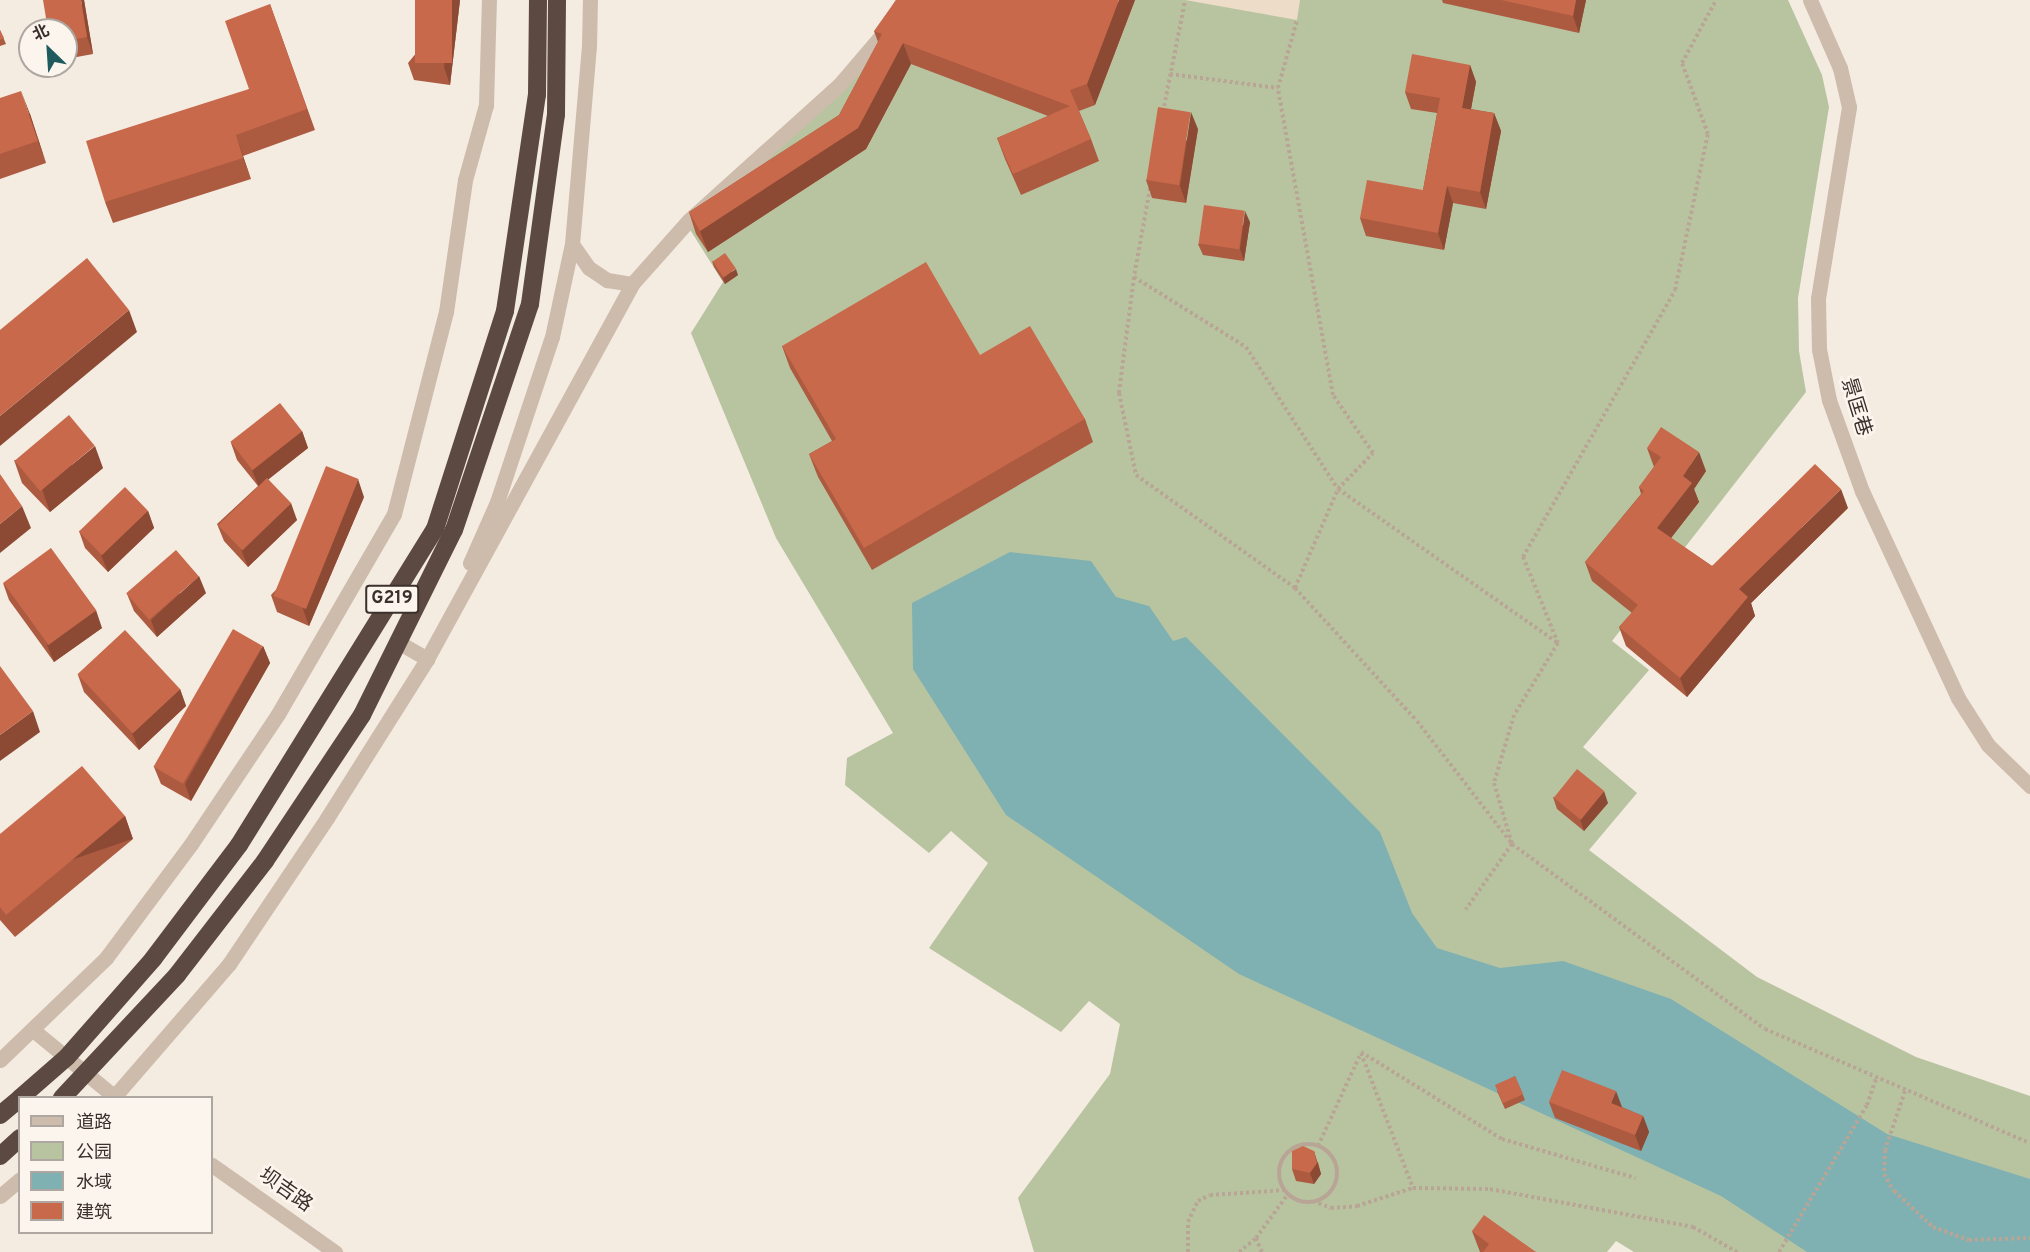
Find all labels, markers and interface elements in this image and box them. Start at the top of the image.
north arrow [18,18,78,78]
text: 北 [30,21,53,46]
street label: 景匡巷 [1835,375,1875,439]
road number: G219 [365,584,419,614]
legend [18,1096,213,1234]
text: 道路 [76,1112,112,1135]
text: 公园 [76,1142,112,1165]
street label: 坝吉路 [254,1164,316,1218]
text: 水域 [76,1172,112,1195]
text: 建筑 [76,1202,112,1225]

